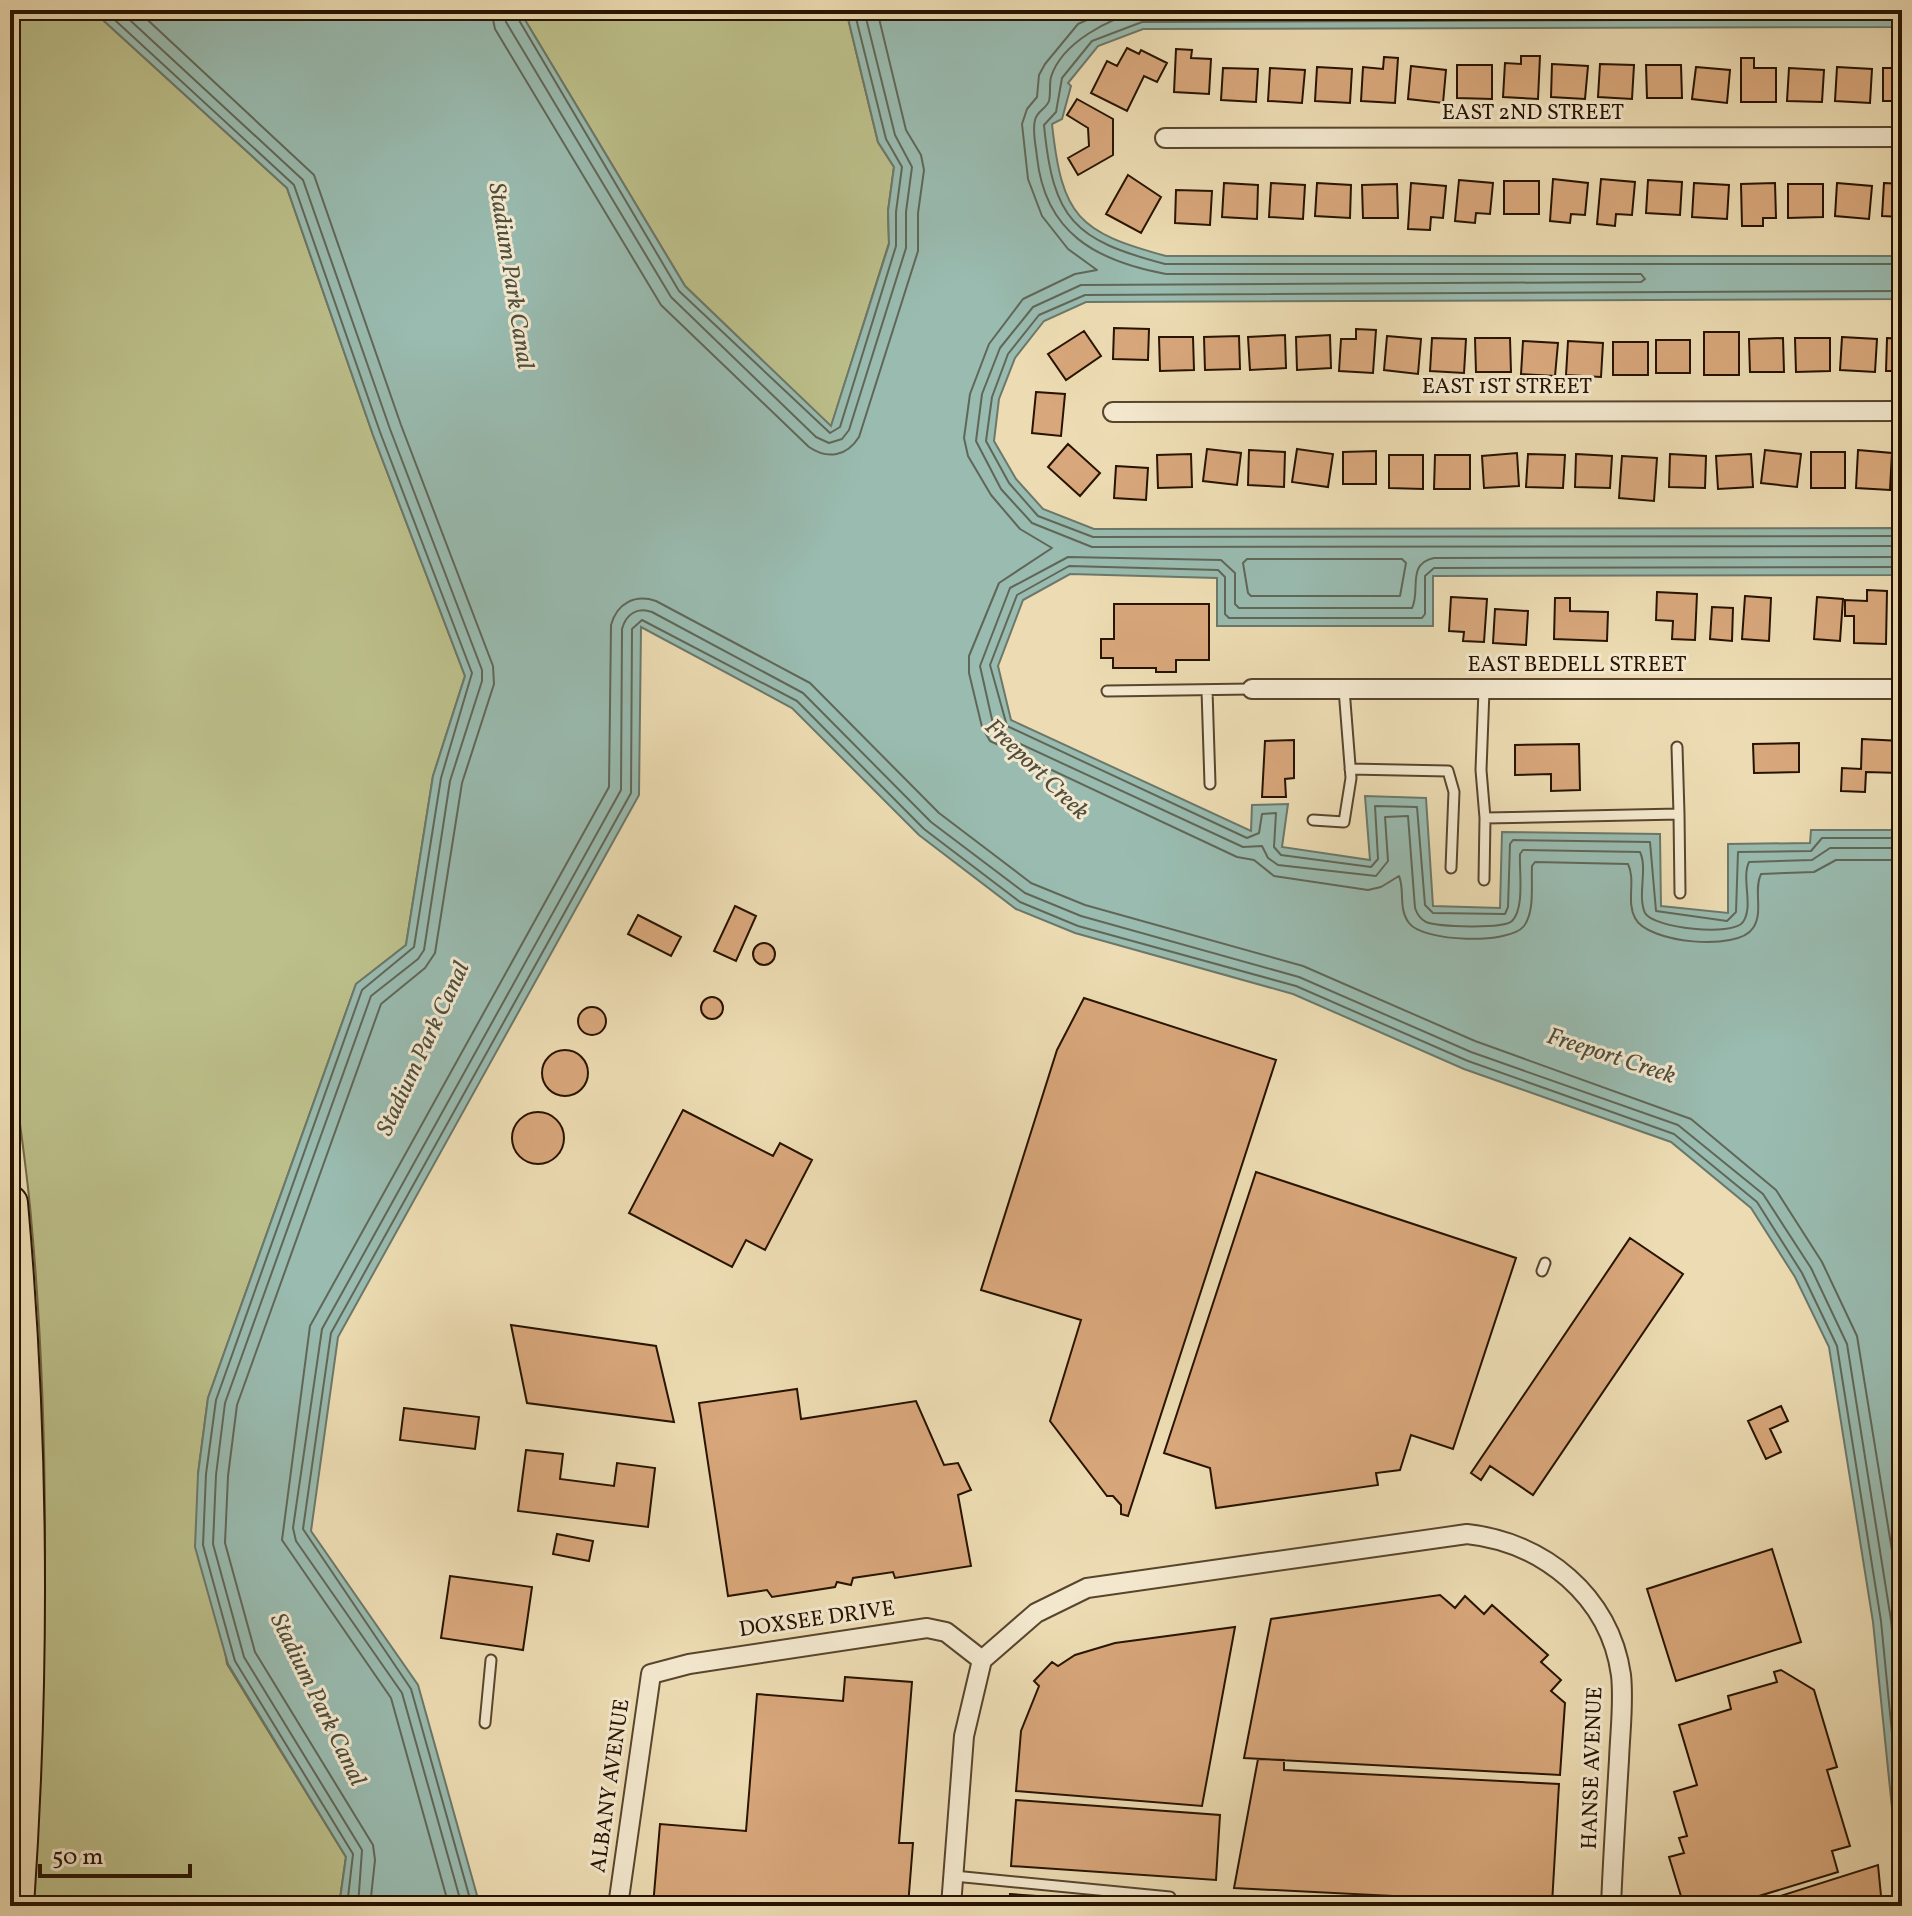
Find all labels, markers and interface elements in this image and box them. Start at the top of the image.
street label: EAST 2ND STREET [1442,98,1624,129]
water label: Stadium Park Canal [478,180,542,372]
street label: EAST 1ST STREET [1422,372,1592,403]
street label: EAST BEDELL STREET [1467,650,1687,681]
water label: Freeport Creek [976,711,1096,829]
water label: Stadium Park Canal [369,956,479,1142]
water label: Freeport Creek [1542,1020,1680,1094]
street label: DOXSEE DRIVE [737,1594,897,1646]
water label: Stadium Park Canal [260,1608,374,1792]
street label: HANSE AVENUE [1575,1686,1611,1850]
street label: ALBANY AVENUE [583,1697,639,1875]
scale bar [40,1828,190,1878]
text: 50 m [52,1841,104,1875]

